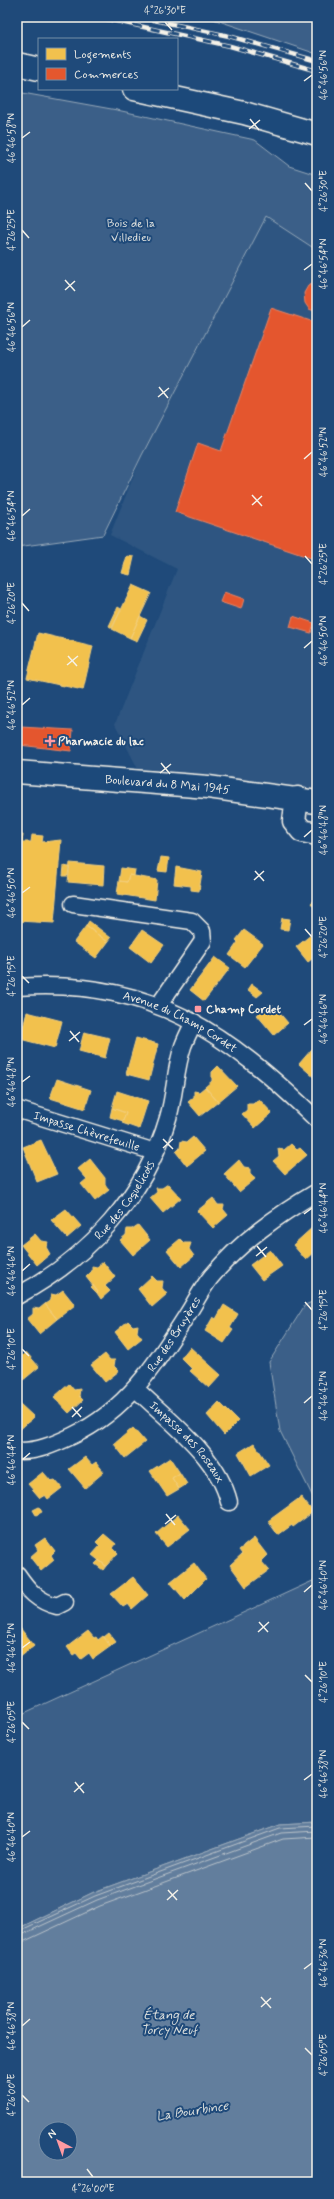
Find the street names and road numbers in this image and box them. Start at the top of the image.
street label: Boulevard du 8 Mai 1945 [104,772,231,799]
street label: Avenue du Champ Cordet [121,988,240,1057]
street label: Impasse Chèvrefeuille [31,1108,142,1156]
street label: Rue des Coquelicots [91,1158,159,1244]
street label: Rue des Bruyères [144,1294,205,1375]
street label: Impasse des Roseaux [145,1398,228,1486]

